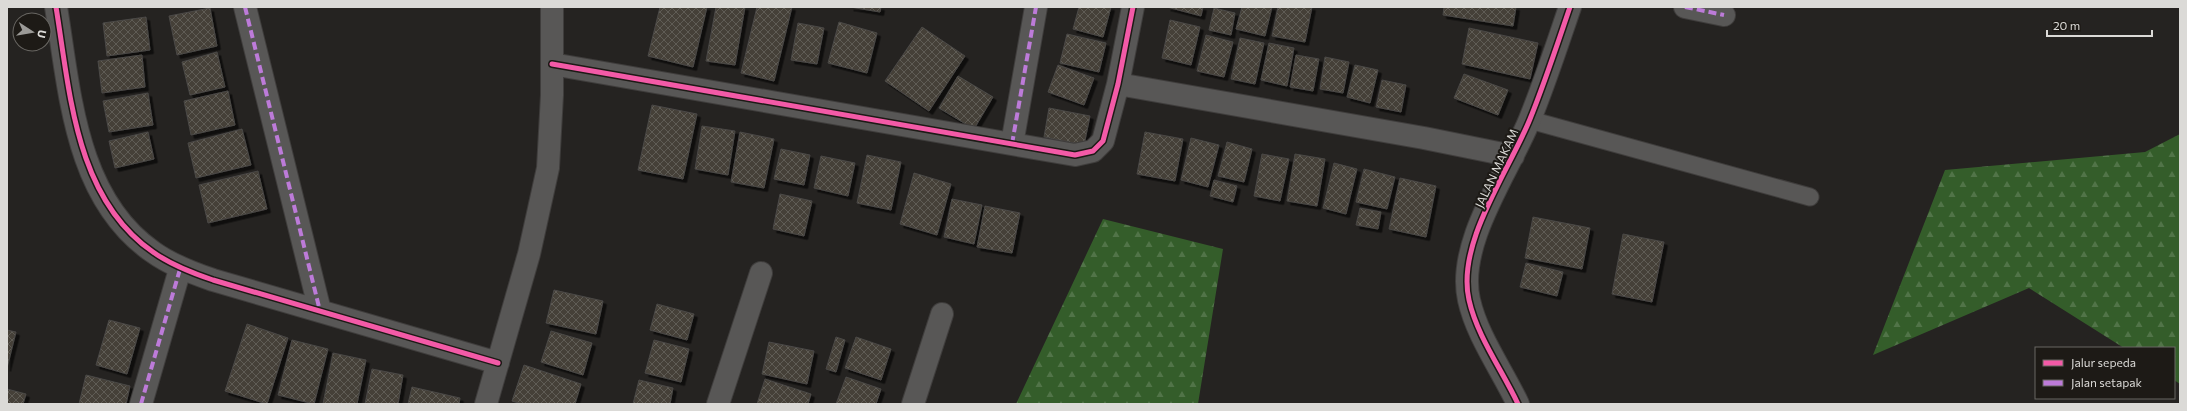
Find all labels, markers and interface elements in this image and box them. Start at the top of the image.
north arrow [12,12,52,52]
scale bar [2047,12,2152,38]
text: 20 m [2053,18,2080,32]
text: U [35,29,49,39]
street label: JALAN MAKAM [1472,126,1521,210]
legend [2035,347,2175,399]
text: Jalur sepeda [2071,355,2136,370]
text: Jalan setapak [2071,375,2143,390]

